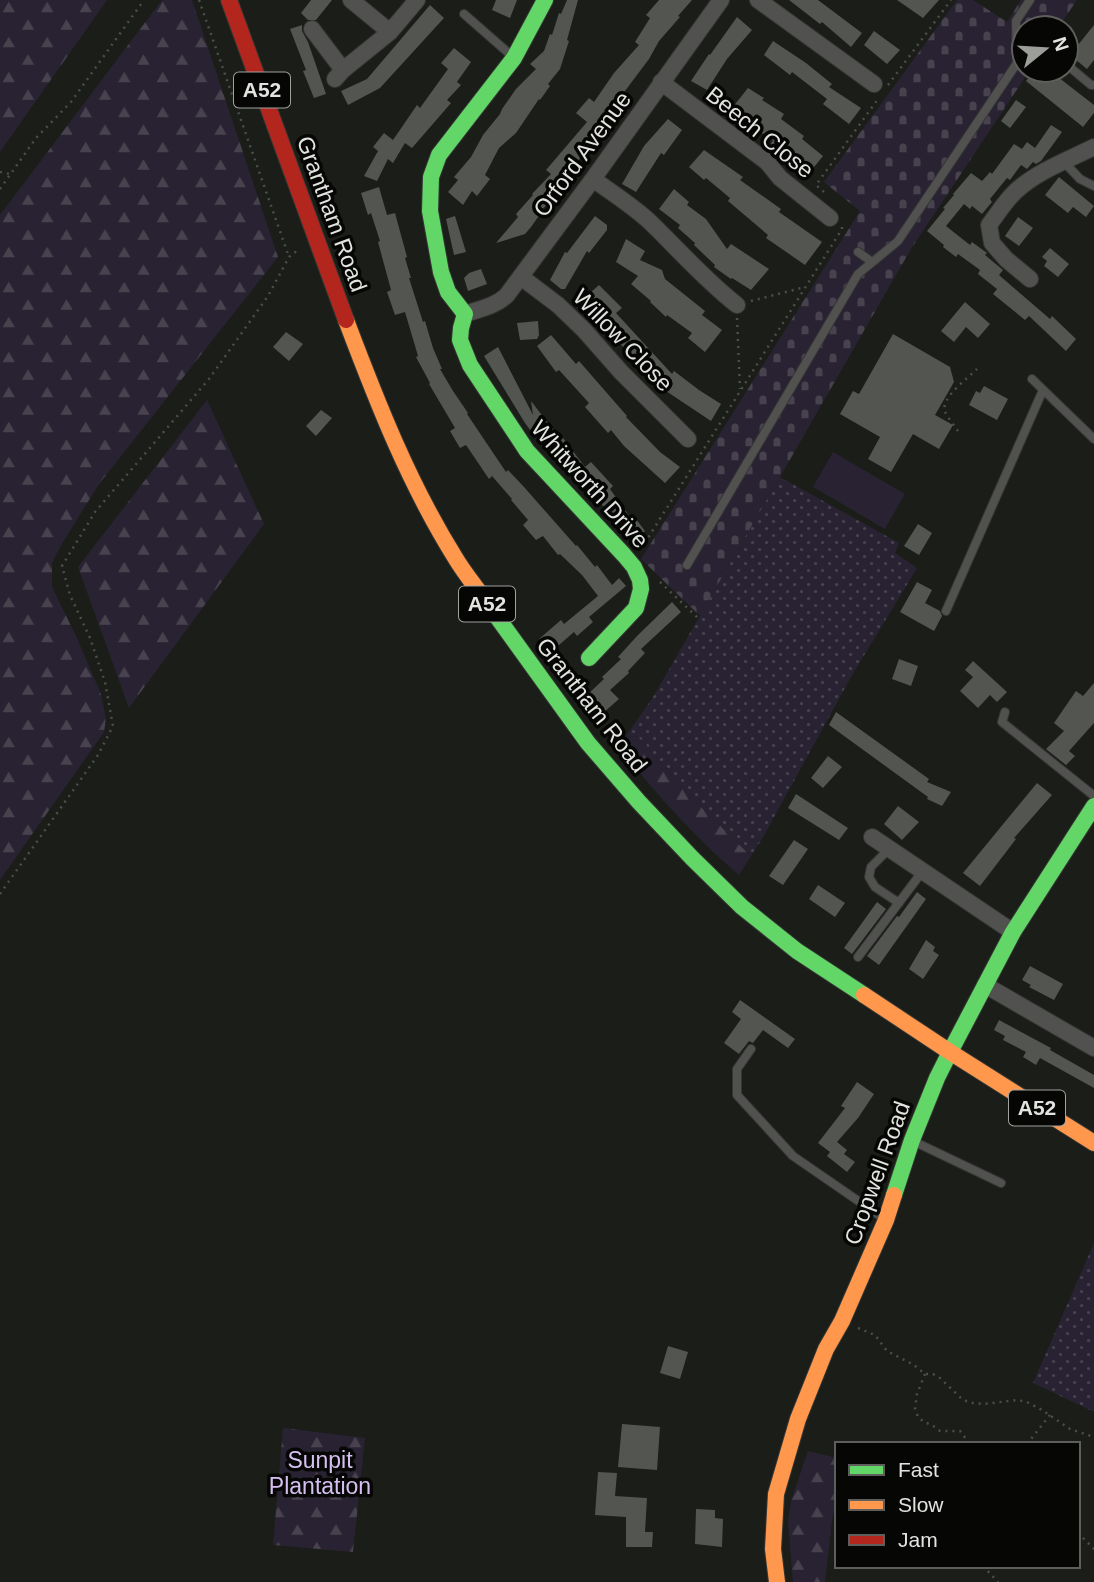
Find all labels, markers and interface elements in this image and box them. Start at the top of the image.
north arrow [1010,14,1080,84]
text: N [1049,34,1073,54]
road number: A52 [234,72,290,108]
street label: Beech Close [701,81,819,183]
street label: Orford Avenue [528,87,636,221]
street label: Grantham Road [292,133,372,295]
street label: Willow Close [568,284,678,396]
street label: Whitworth Drive [526,415,654,553]
road number: A52 [459,586,515,622]
street label: Grantham Road [531,633,653,777]
road number: A52 [1009,1090,1065,1126]
street label: Cropwell Road [839,1098,915,1248]
legend [835,1442,1080,1568]
park label: Sunpit Plantation [269,1447,371,1499]
text: Fast [898,1458,939,1481]
text: Slow [898,1493,944,1516]
text: Jam [898,1528,938,1551]

